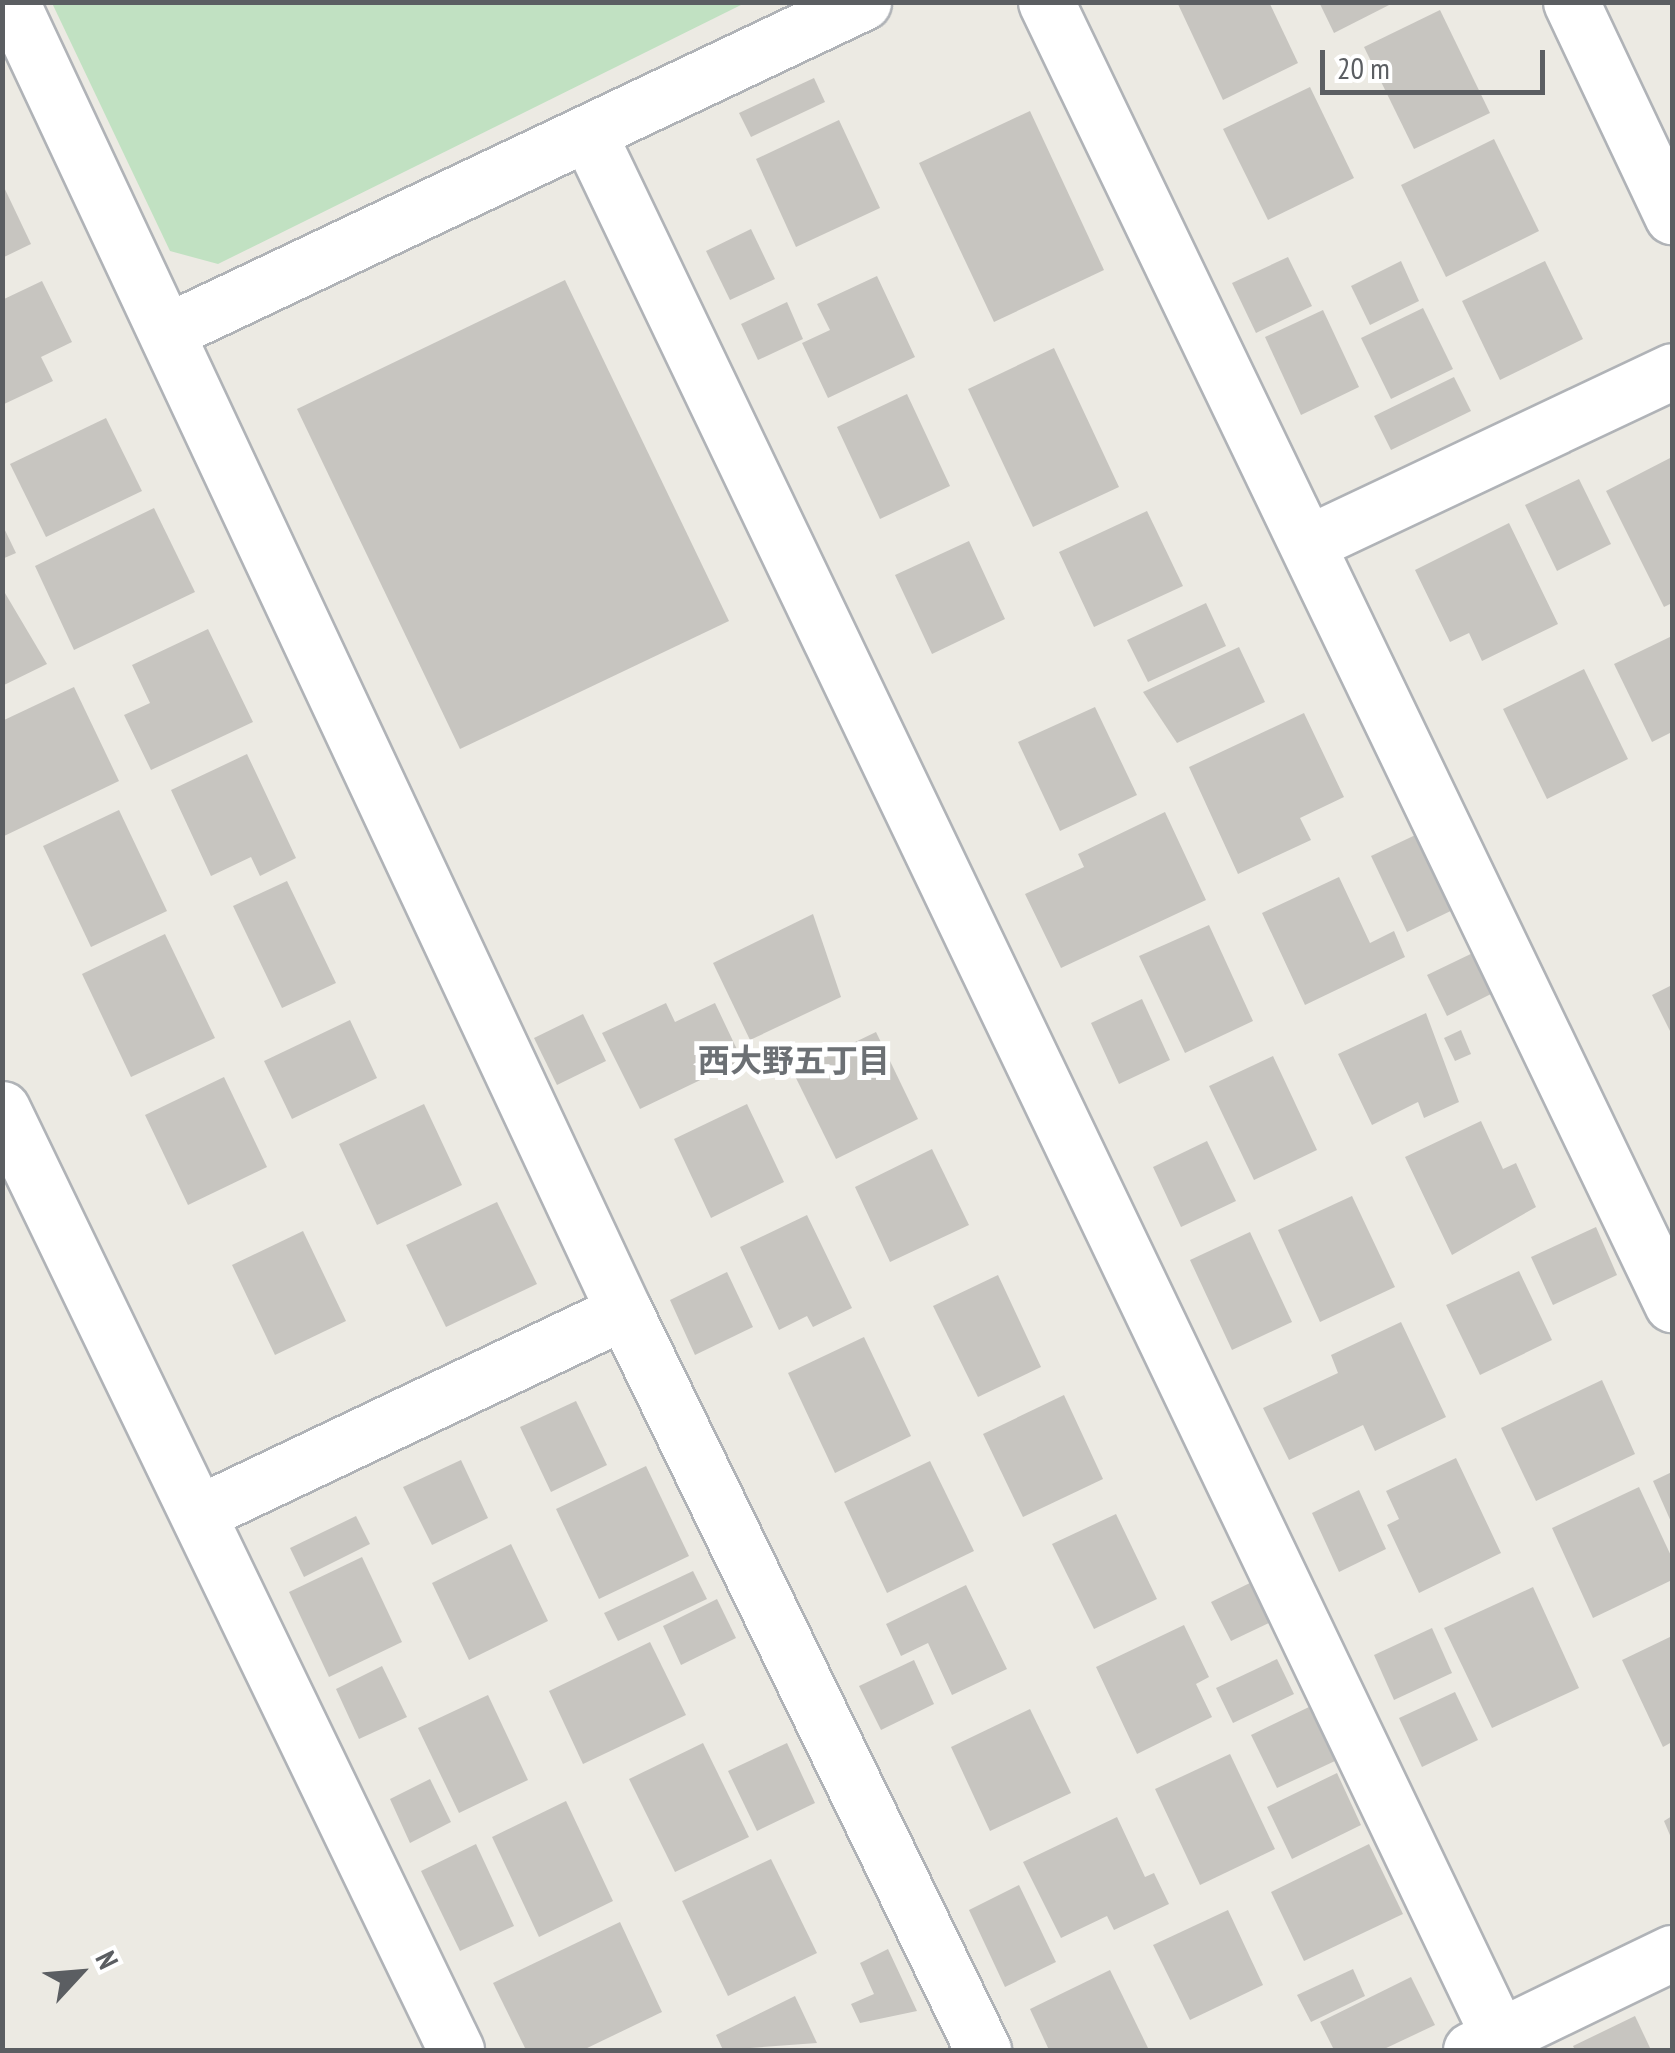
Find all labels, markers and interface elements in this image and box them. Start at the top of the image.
scale bar [1325,30,1550,92]
text: 20 m [1337,48,1390,87]
district label: 西大野五丁目 [698,1041,890,1079]
north arrow [30,1923,130,2023]
text: N [87,1945,127,1975]

